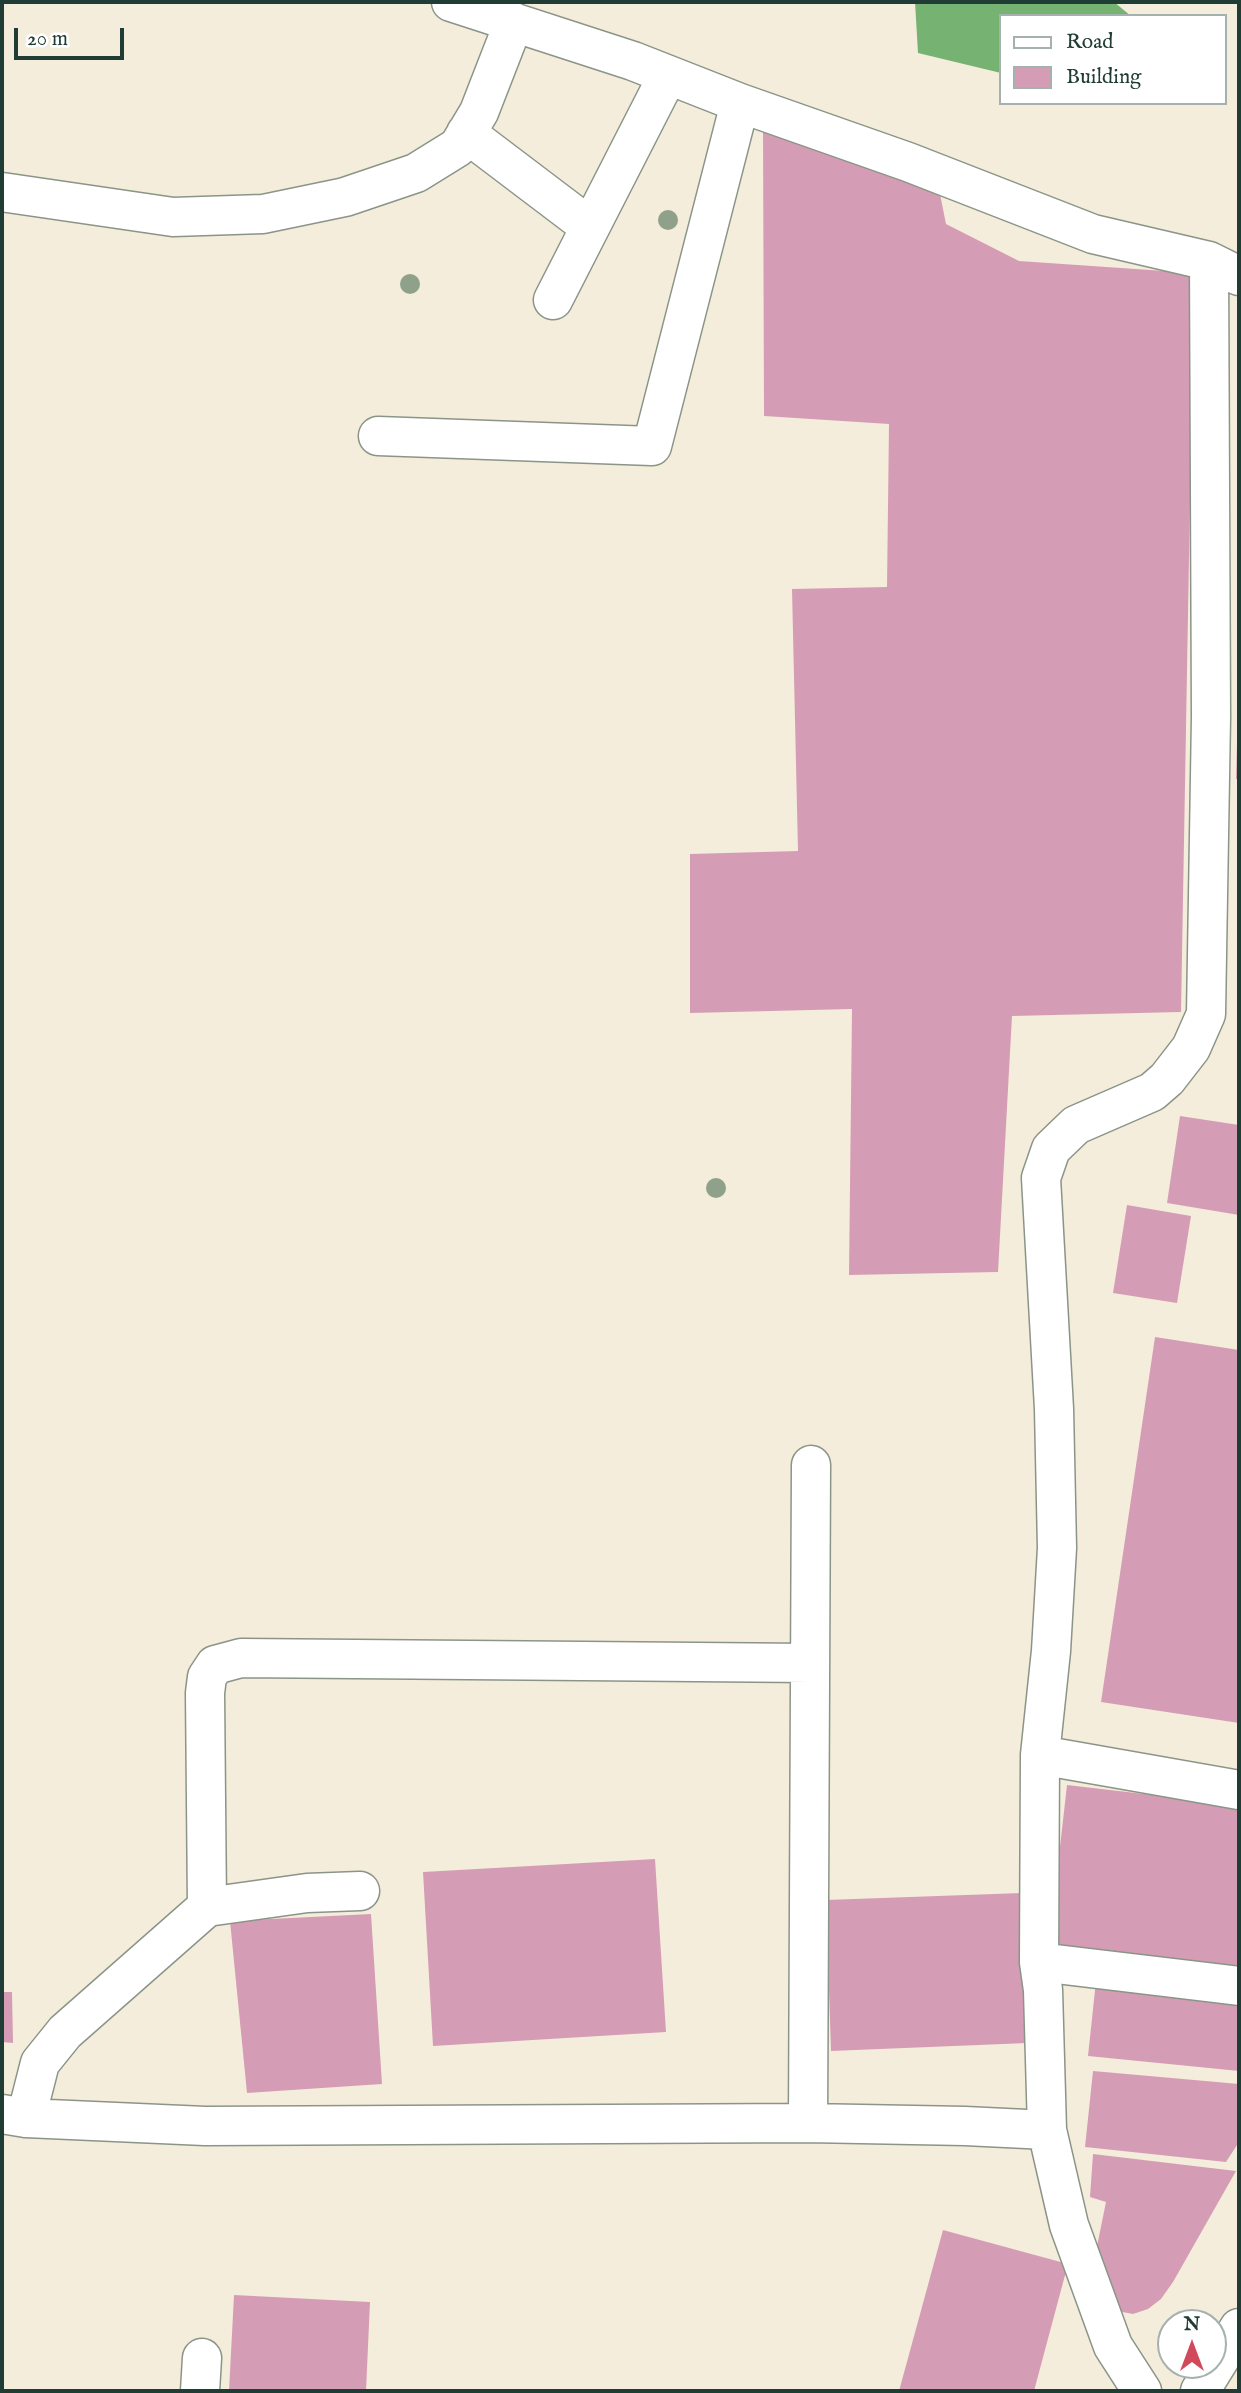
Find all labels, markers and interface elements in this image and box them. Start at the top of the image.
scale bar [18,14,128,58]
legend [1000,14,1227,105]
text: 20 m [27,26,68,53]
text: Road [1066,29,1113,56]
text: Building [1066,64,1141,91]
north arrow [1157,2309,1227,2379]
text: N [1184,2313,1200,2337]

